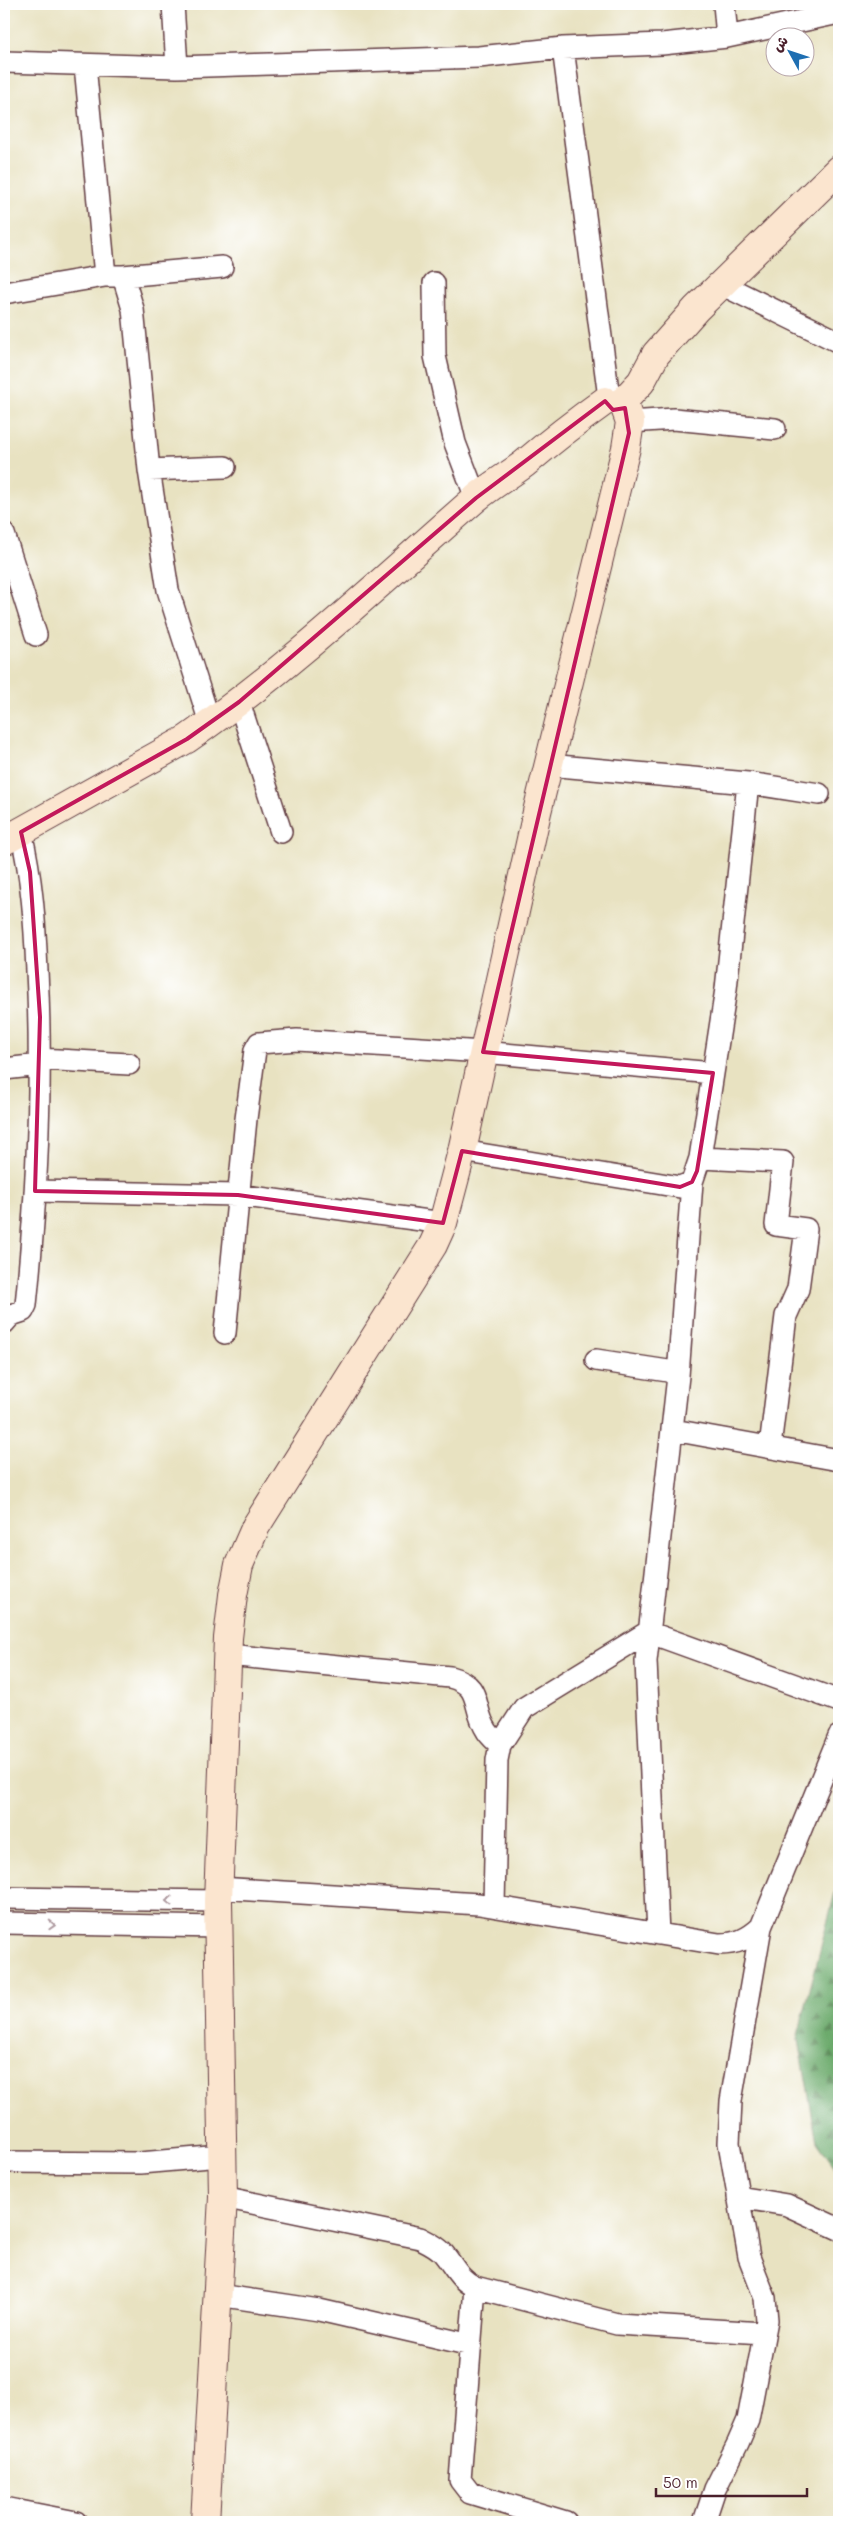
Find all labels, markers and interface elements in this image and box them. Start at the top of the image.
north arrow [766,28,816,78]
text: ش [767,31,792,55]
one-way arrow [165,1896,172,1906]
one-way arrow [49,1920,57,1930]
scale bar [656,2466,807,2498]
text: 50 m [663,2472,698,2492]

